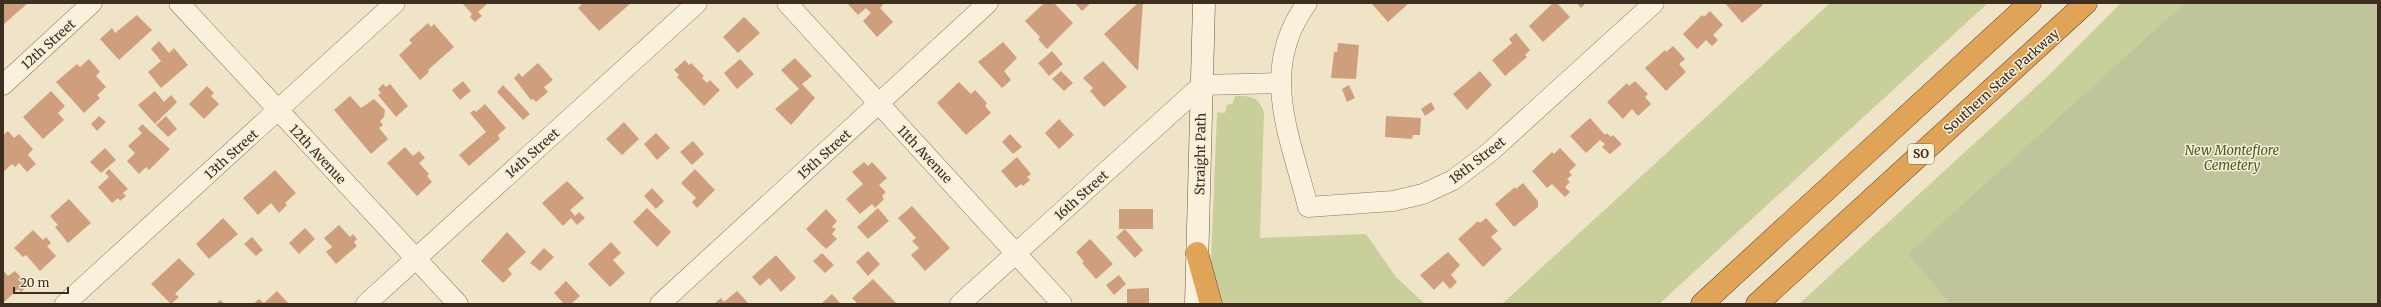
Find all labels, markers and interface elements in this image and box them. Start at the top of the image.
street label: 12th Street [18,16,79,73]
street label: Southern State Parkway [1940,25,2063,138]
street label: Straight Path [1191,112,1210,195]
street label: 12th Avenue [286,121,350,188]
street label: 11th Avenue [893,122,956,187]
street label: 14th Street [502,125,563,182]
street label: 13th Street [201,126,262,183]
street label: 15th Street [794,126,855,183]
street label: 18th Street [1446,133,1509,188]
park label: New Montefiore Cemetery [2185,142,2280,174]
road number: SO [1908,144,1934,164]
street label: 16th Street [1051,167,1112,224]
scale bar [14,269,68,295]
text: 20 m [20,275,49,290]

